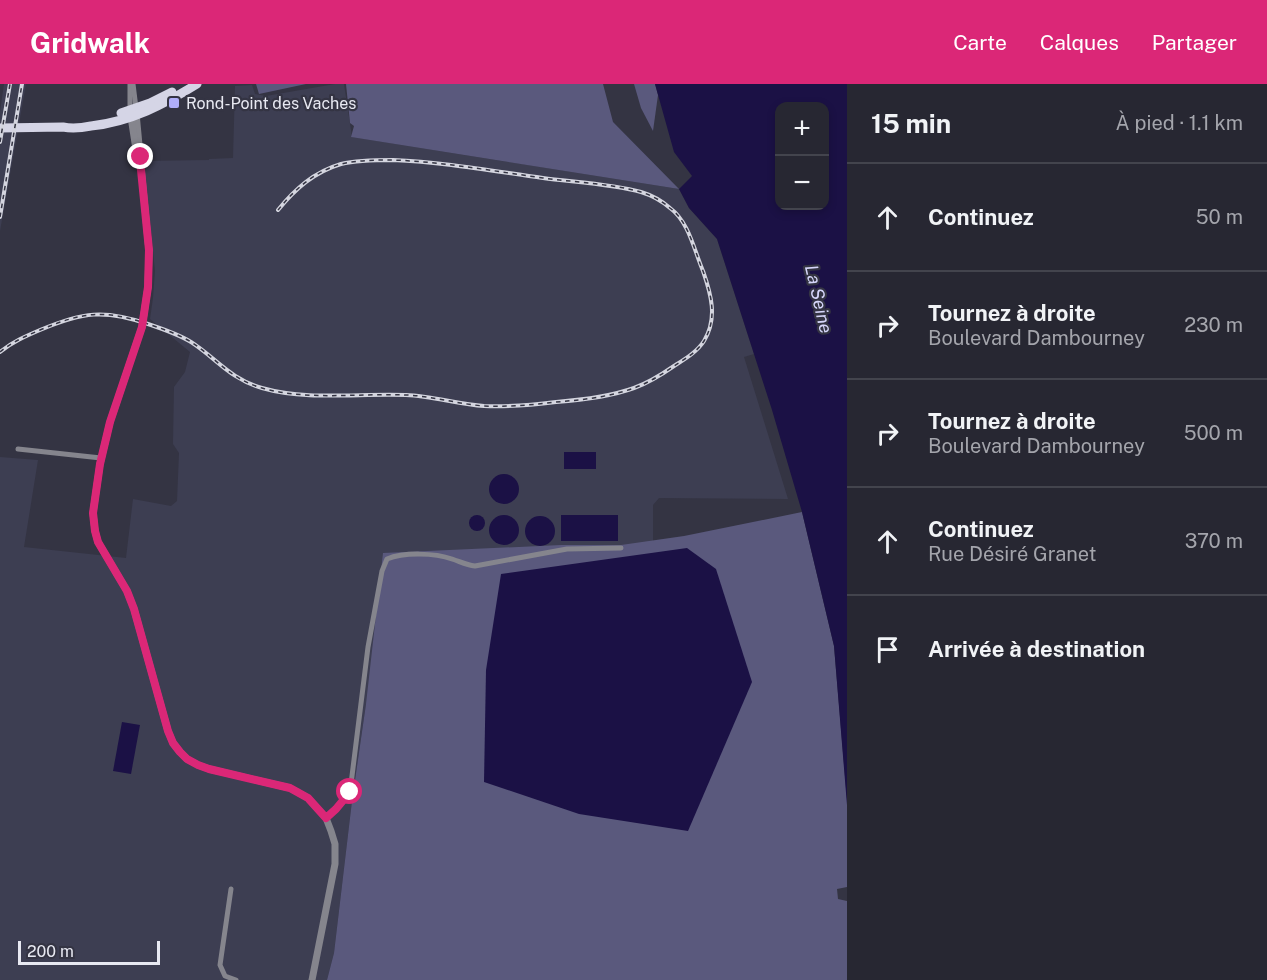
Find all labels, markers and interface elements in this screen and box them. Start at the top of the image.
text: Gridwalk [30,26,150,59]
text: Carte [953,30,1007,55]
text: Calques [1040,30,1119,55]
text: Partager [1152,30,1237,55]
place label: Rond-Point des Vaches [186,94,356,113]
marker: Rond-Point des Vaches [167,96,181,110]
map controls [775,102,829,210]
button: + [775,102,829,156]
text: 15 min [871,108,951,139]
text: À pied · 1.1 km [1115,111,1243,135]
route end [127,143,153,169]
button: − [775,156,829,210]
icon: ahead [871,201,904,234]
text: Continuez [928,204,1034,230]
text: 50 m [1196,205,1243,229]
water label: La Seine [801,263,837,335]
text: Tournez à droite [928,300,1096,326]
icon: right [871,309,904,342]
text: 230 m [1184,313,1243,337]
text: Boulevard Dambourney [928,326,1145,350]
text: Tournez à droite [928,408,1096,434]
icon: right [871,417,904,450]
text: 500 m [1184,421,1243,445]
text: Boulevard Dambourney [928,434,1145,458]
text: Continuez [928,516,1034,542]
icon: ahead [871,525,904,558]
text: 370 m [1185,529,1243,553]
text: Rue Désiré Granet [928,542,1096,566]
icon: arrive [871,633,904,666]
text: Arrivée à destination [928,636,1145,662]
route start [336,778,362,804]
scale bar [18,938,160,966]
text: 200 m [27,942,74,961]

